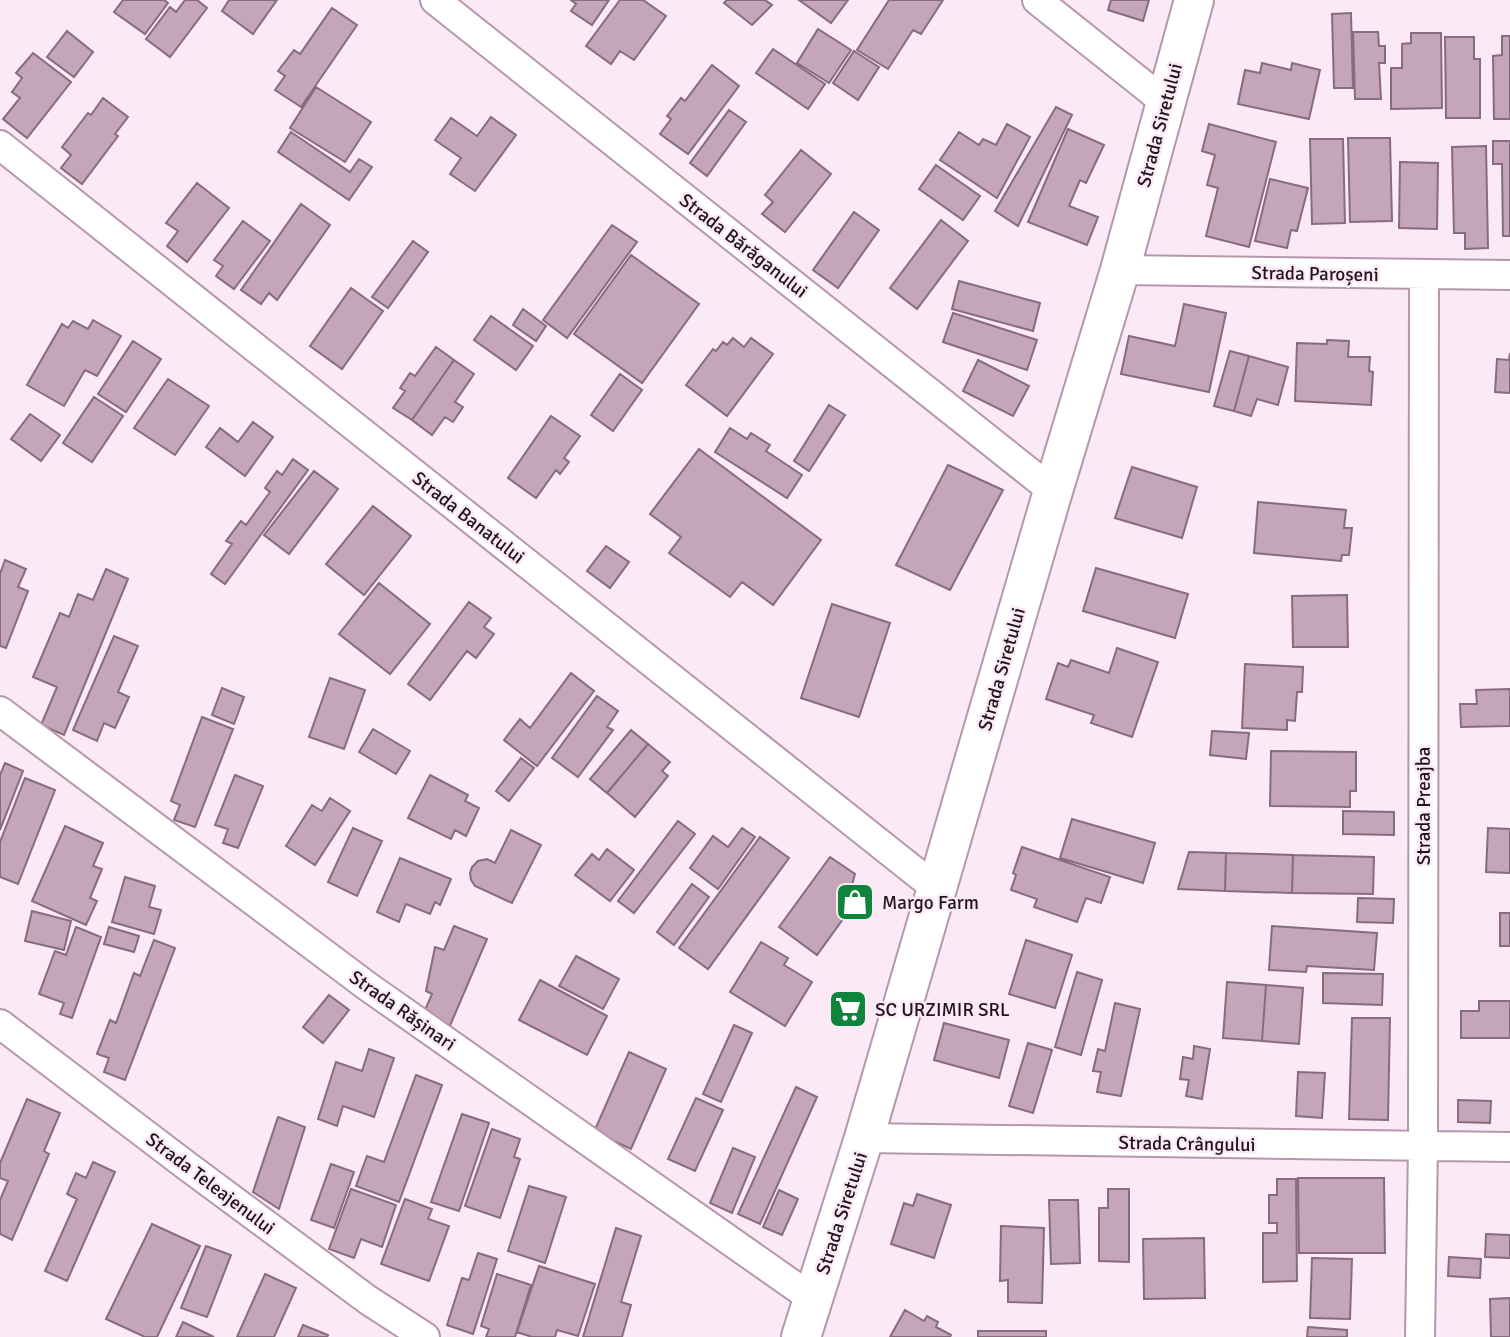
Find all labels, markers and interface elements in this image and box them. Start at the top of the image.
street label: Strada Siretului [1132,61,1188,190]
street label: Strada Bărăganului [674,188,812,303]
street label: Strada Paroșeni [1251,261,1379,287]
street label: Strada Banatului [407,466,529,569]
street label: Strada Siretului [973,605,1031,734]
street label: Strada Preajba [1412,747,1436,865]
shop icon: Margo Farm [834,881,876,923]
place label: Margo Farm [882,891,979,915]
street label: Strada Rășinari [345,965,460,1056]
supermarket icon: SC URZIMIR SRL [827,988,869,1030]
place label: SC URZIMIR SRL [875,998,1010,1022]
street label: Strada Teleajenului [141,1127,280,1240]
street label: Strada Crângului [1118,1131,1256,1157]
street label: Strada Siretului [811,1149,873,1278]

